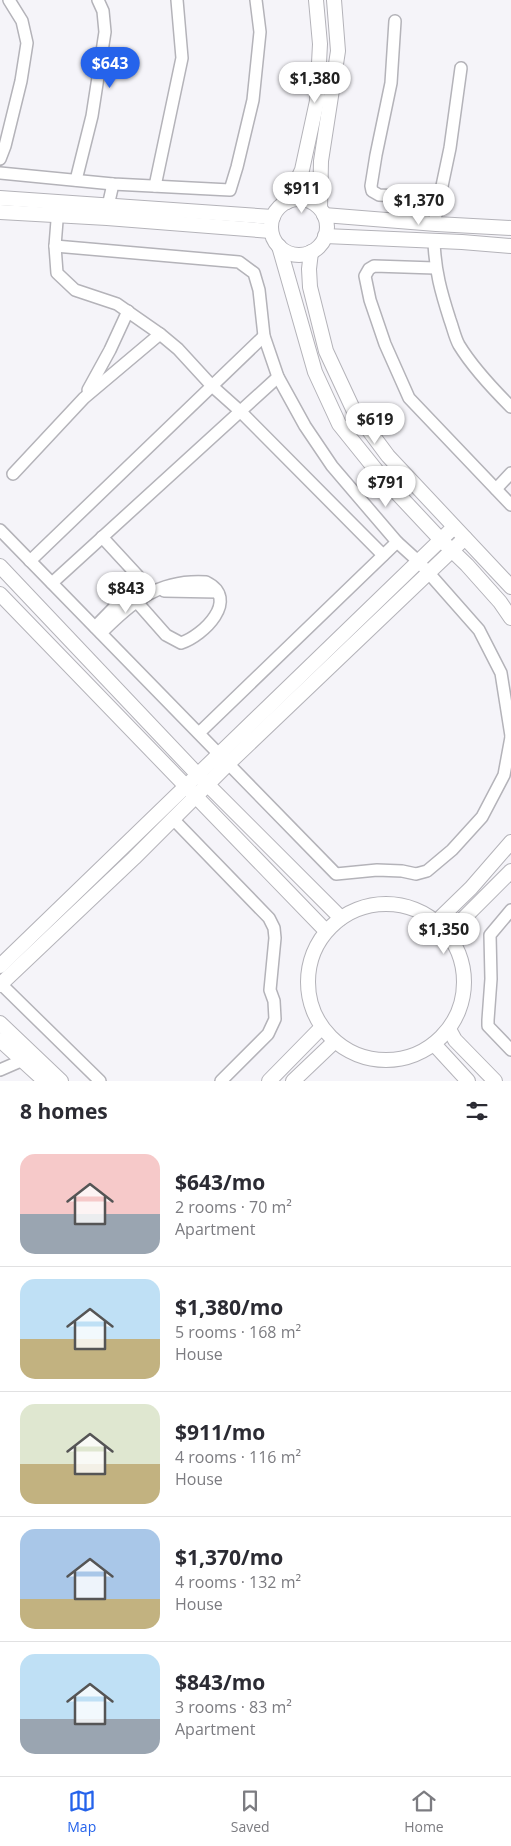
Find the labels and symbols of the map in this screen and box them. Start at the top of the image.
pin: $643 [80,46,140,89]
pin: $1,380 [274,62,356,104]
pin: $911 [272,172,332,214]
pin: $1,370 [378,184,460,226]
pin: $619 [345,402,405,445]
pin: $791 [356,466,416,508]
pin: $843 [96,572,156,614]
pin: $1,350 [403,912,485,955]

